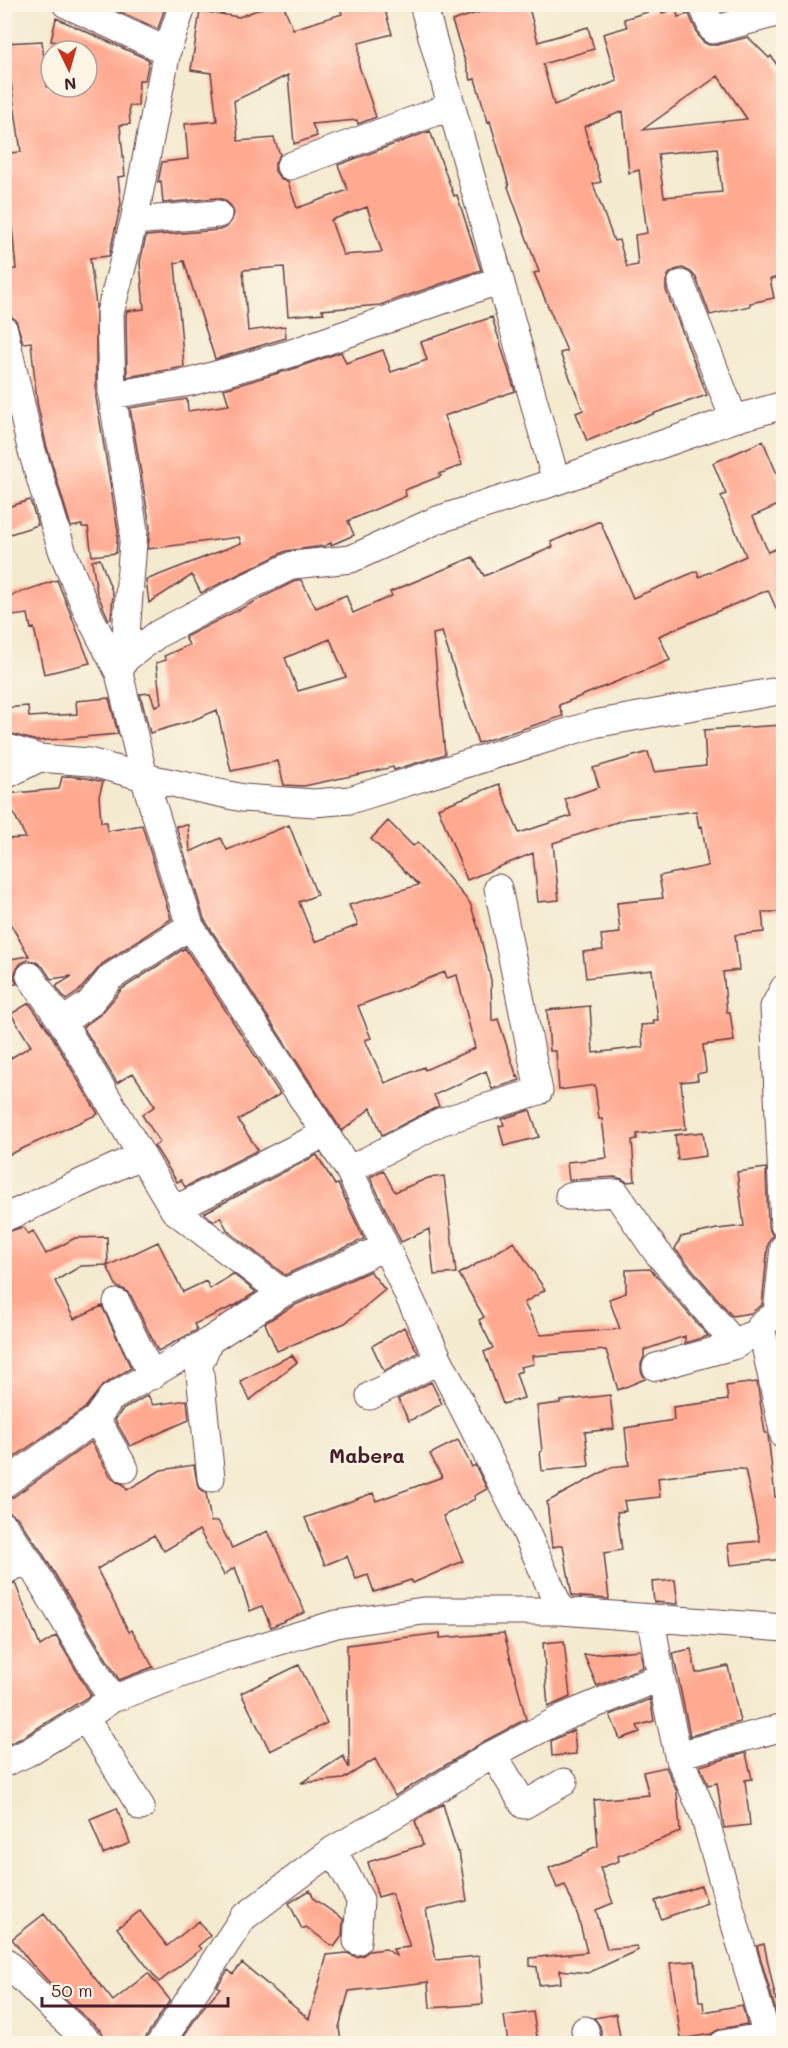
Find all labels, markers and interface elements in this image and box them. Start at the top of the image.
north arrow [39,39,99,99]
text: N [63,73,77,95]
district label: Mabera [329,1442,405,1468]
scale bar [42,1970,228,2008]
text: 50 m [51,1978,93,2002]

